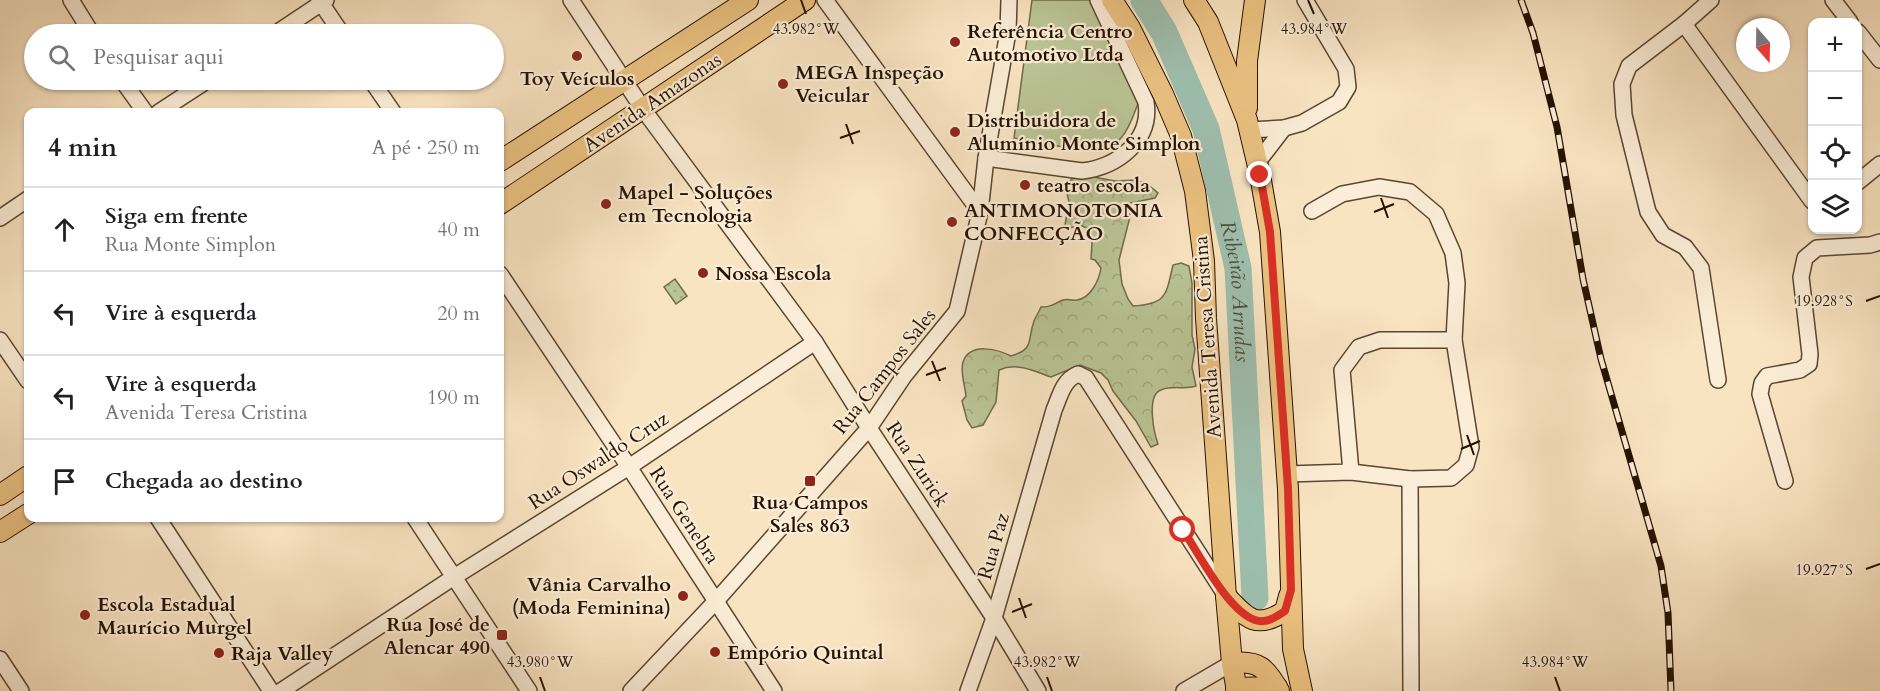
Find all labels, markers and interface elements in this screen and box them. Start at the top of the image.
place label: Referência Centro Automotivo Ltda [967,18,1133,68]
north arrow [1736,18,1790,72]
map controls [1808,18,1862,234]
button: + [1808,18,1862,72]
text: 43.982°W [773,19,840,39]
text: 43.984°W [1281,19,1348,39]
search box [24,24,504,90]
marker: Referência Centro Automotivo Ltda [948,35,962,49]
icon: search [45,41,78,74]
text: Pesquisar aqui [93,42,224,72]
street label: Avenida Amazonas [578,46,727,159]
marker: Toy Veículos [570,49,584,63]
place label: MEGA Inspeção Veicular [795,59,944,109]
place label: Toy Veículos [520,65,634,92]
button: − [1808,72,1862,126]
marker: MEGA Inspeção Veicular [776,77,790,91]
place label: Distribuidora de Alumínio Monte Simplon [967,107,1201,157]
marker: Distribuidora de Alumínio Monte Simplon [948,125,962,139]
button: locate [1808,126,1862,180]
text: 4 min [48,130,117,165]
text: A pé · 250 m [372,134,480,161]
route end [1246,161,1272,187]
place label: teatro escola [1037,172,1150,199]
marker: teatro escola [1018,178,1032,192]
place label: Mapel - Soluções em Tecnologia [618,179,773,229]
button: layers [1808,180,1862,234]
marker: Mapel - Soluções em Tecnologia [599,197,613,211]
place label: ANTIMONOTONIA CONFECÇÃO [964,197,1163,247]
text: Siga em frente [105,201,248,231]
icon: ahead [48,213,81,246]
marker: ANTIMONOTONIA CONFECÇÃO [945,215,959,229]
text: 40 m [437,216,480,243]
water label: Ribeirão Arrudas [1213,218,1257,363]
text: Rua Monte Simplon [105,231,276,258]
street label: Avenida Teresa Cristina [1187,235,1228,439]
place label: Nossa Escola [715,260,832,287]
marker: Nossa Escola [696,266,710,280]
text: 19.928°S [1795,291,1853,311]
icon: left [48,297,81,330]
text: Vire à esquerda [105,298,257,328]
text: 20 m [437,300,480,327]
street label: Rua Campos Sales [827,303,942,440]
text: Vire à esquerda [105,369,257,399]
icon: left [48,381,81,414]
text: 190 m [427,384,480,411]
text: Avenida Teresa Cristina [105,399,308,426]
street label: Rua Oswaldo Cruz [523,405,674,516]
street label: Rua Zurick [880,416,955,512]
street label: Rua Genebra [643,461,726,569]
icon: arrive [48,465,81,498]
text: Chegada ao destino [105,466,303,496]
marker: Rua Campos Sales 863 [803,474,817,488]
place label: Rua Campos Sales 863 [752,489,868,539]
street label: Rua Paz [971,510,1016,583]
route start [1169,516,1195,542]
text: 19.927°S [1795,560,1853,580]
place label: Vânia Carvalho (Moda Feminina) [512,571,671,621]
marker: Vânia Carvalho (Moda Feminina) [676,589,690,603]
place label: Escola Estadual Maurício Murgel [97,591,252,641]
marker: Escola Estadual Maurício Murgel [78,608,92,622]
place label: Rua José de Alencar 490 [384,611,490,661]
marker: Rua José de Alencar 490 [495,628,509,642]
place label: Empório Quintal [727,639,884,666]
place label: Raja Valley [231,640,334,667]
marker: Empório Quintal [708,645,722,659]
marker: Raja Valley [212,646,226,660]
text: 43.980°W [507,652,574,672]
text: 43.982°W [1014,652,1081,672]
text: 43.984°W [1522,652,1589,672]

